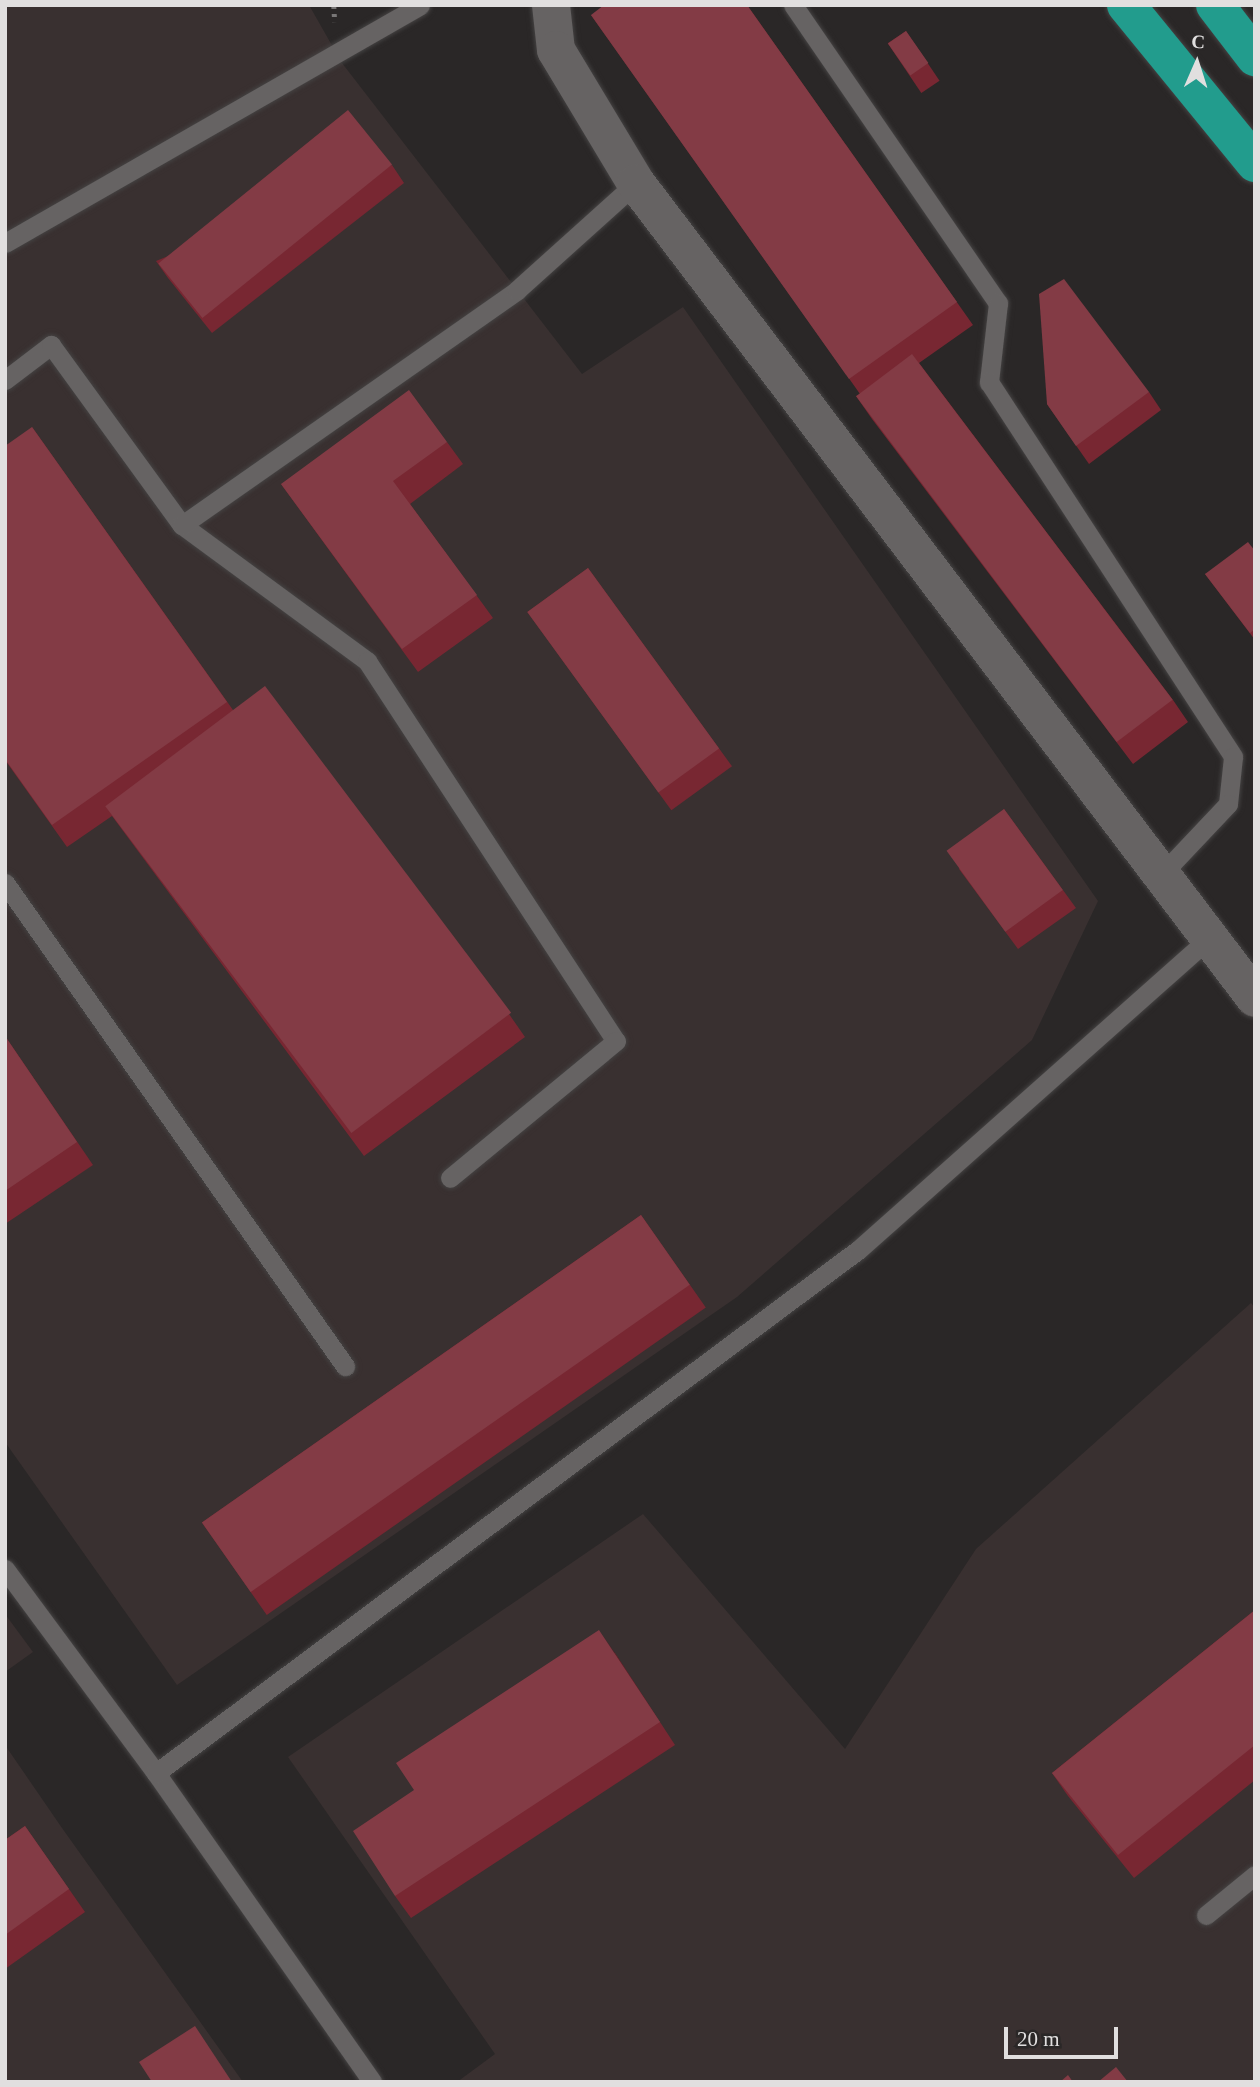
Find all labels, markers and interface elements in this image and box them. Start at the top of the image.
north arrow [1162,28,1232,98]
text: С [1191,31,1206,52]
scale bar [1008,2014,1122,2058]
text: 20 m [1017,2027,1060,2051]

